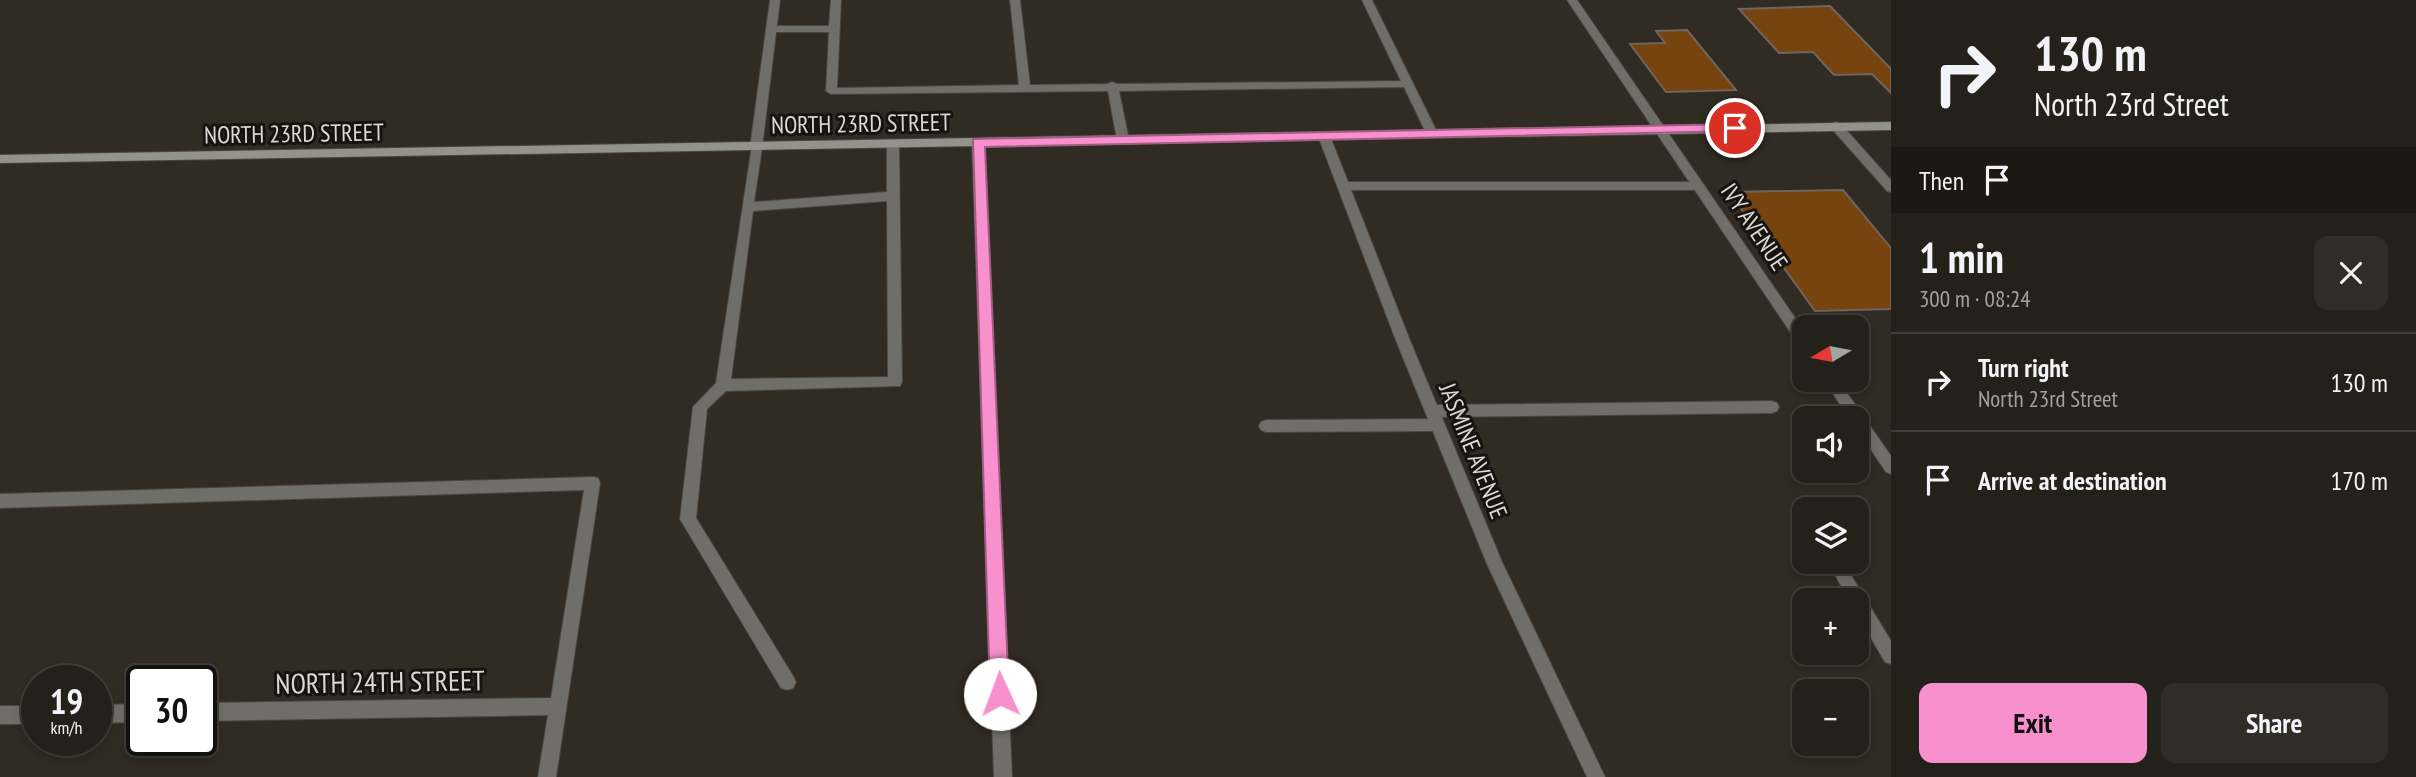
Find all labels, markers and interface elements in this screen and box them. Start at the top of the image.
text: 130 m [2034,21,2147,85]
icon: right [1919,28,2010,119]
text: North 23rd Street [2034,83,2229,125]
pin [1705,98,1765,158]
street label: NORTH 23RD STREET [771,106,951,141]
icon: arrive [1716,109,1754,147]
street label: NORTH 23RD STREET [204,116,384,151]
icon: arrive [1978,161,2016,199]
text: Then [1919,164,1964,197]
street label: IVY AVENUE [1714,177,1795,276]
text: 1 min [1919,230,2004,285]
button: close [2314,236,2388,310]
text: 300 m · 08:24 [1919,284,2031,313]
north arrow [1792,315,1869,392]
map controls [1792,315,1869,756]
text: Turn right [1978,351,2069,384]
icon: right [1919,363,1957,401]
text: 130 m [2330,366,2388,399]
street label: JASMINE AVENUE [1432,378,1515,523]
text: North 23rd Street [1978,384,2118,413]
button: sound [1792,406,1869,483]
icon: arrive [1919,461,1957,499]
text: Arrive at destination [1978,464,2167,497]
text: 170 m [2330,464,2388,497]
button: layers [1792,497,1869,574]
button: + [1792,588,1869,665]
position arrow [963,657,1037,731]
street label: NORTH 24TH STREET [275,661,485,702]
speed limit sign: 30 [126,665,217,756]
text: 19 [50,678,83,724]
button: − [1792,679,1869,756]
button: Exit [1919,683,2147,763]
button: Share [2161,683,2388,763]
text: km/h [51,716,82,739]

